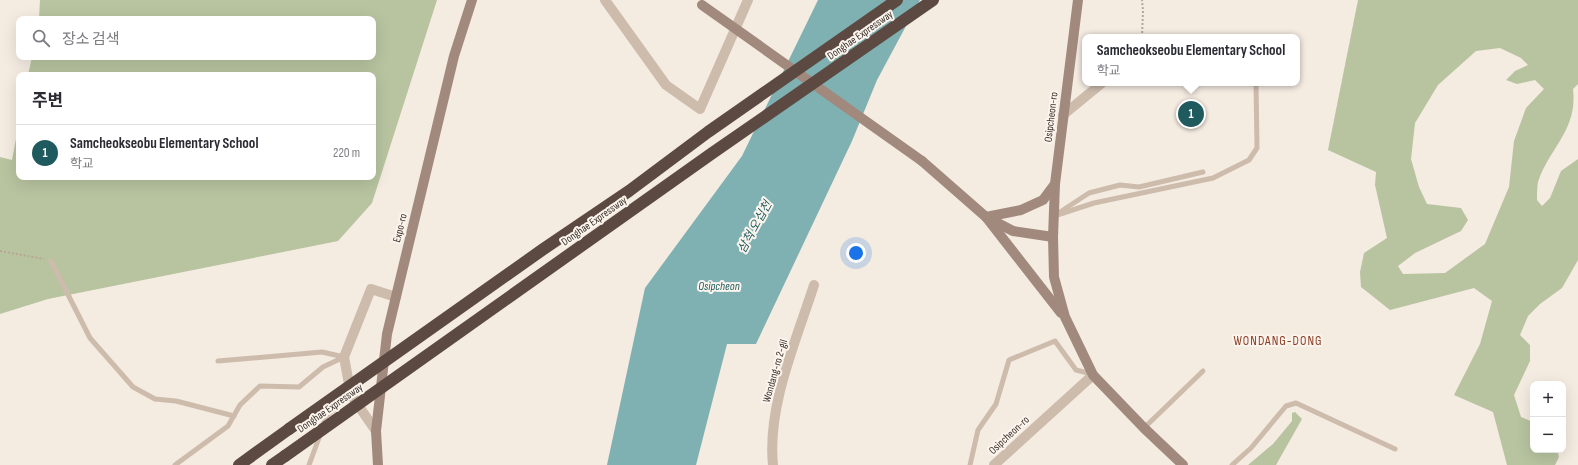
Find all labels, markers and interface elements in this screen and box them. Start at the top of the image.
street label: Donghae Expressway [825,7,896,62]
search box [16,16,376,60]
icon: search [30,27,52,49]
text: 장소 검색 [62,30,120,49]
popup [1082,34,1300,86]
text: Samcheokseobu Elementary School [1097,41,1285,60]
text: 학교 [1097,63,1121,79]
text: 주변 [32,91,63,111]
street label: Osipcheon-ro [1041,91,1061,143]
pin: 1 [1178,99,1204,129]
text: Samcheokseobu Elementary School [70,134,258,153]
text: 1 [42,145,48,161]
text: 220 m [333,145,360,161]
text: 학교 [70,156,94,172]
street label: Donghae Expressway [559,193,630,248]
water label: 삼척 오십천 [735,197,776,256]
street label: Expo-ro [390,212,410,244]
your location [846,243,866,263]
water label: Osipcheon [698,279,740,294]
district label: WONDANG-DONG [1233,333,1323,349]
street label: Wondang-ro 2-gil [760,338,790,404]
street label: Donghae Expressway [295,380,366,435]
map controls [1530,381,1566,453]
button: + [1530,381,1566,417]
street label: Osipcheon-ro [986,413,1032,457]
button: − [1530,417,1566,453]

